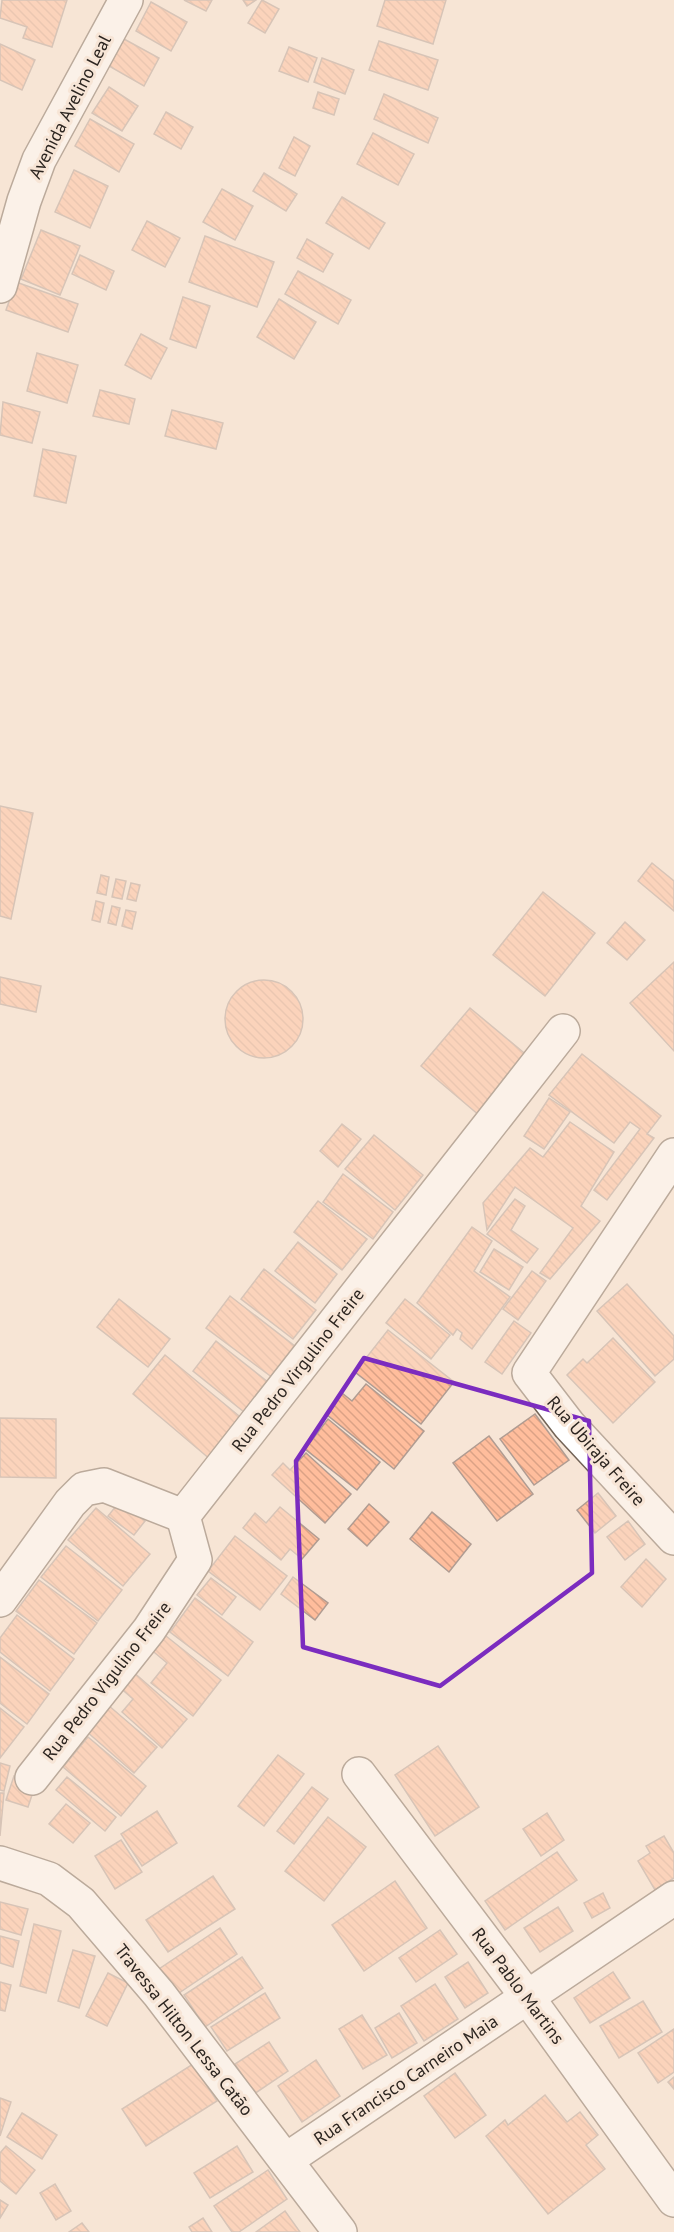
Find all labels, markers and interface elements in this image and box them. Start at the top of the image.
street label: Avenida Avelino Leal [23,30,116,183]
street label: Rua Pedro Virgulino Freire [226,1283,369,1456]
street label: Rua Ubiraja Freire [542,1391,650,1510]
street label: Rua Pedro Vigulino Freire [37,1597,176,1765]
street label: Rua Pablo Martins [467,1923,570,2048]
street label: Travessa Hilton Lessa Catão [110,1939,259,2120]
street label: Rua Francisco Carneiro Maia [309,2009,502,2150]

